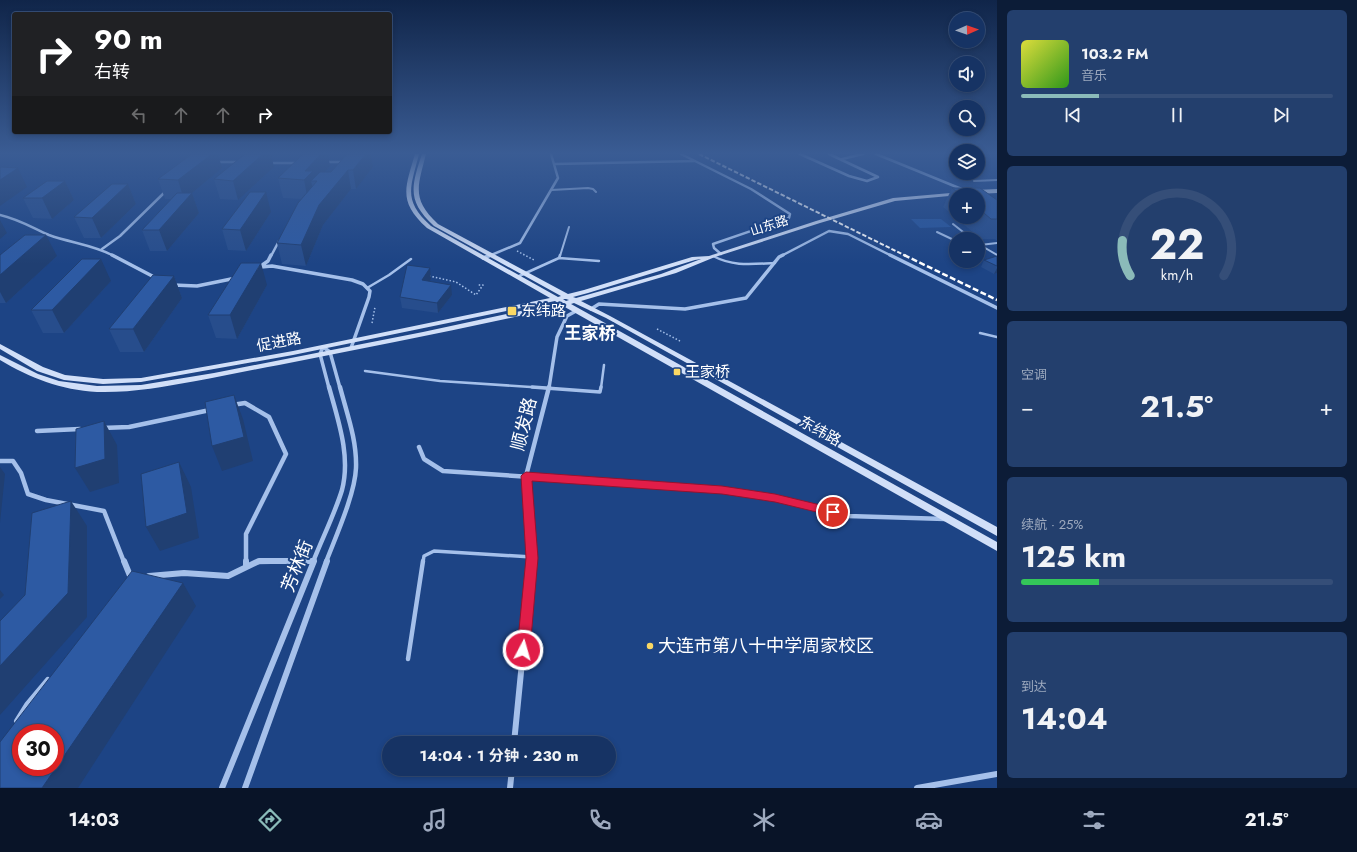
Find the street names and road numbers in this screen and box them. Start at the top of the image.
street label: 山东路 [748,210,791,241]
street label: 促进路 [255,327,303,357]
street label: 顺发路 [505,395,543,453]
street label: 东纬路 [795,410,845,452]
street label: 芳林街 [275,536,319,596]

